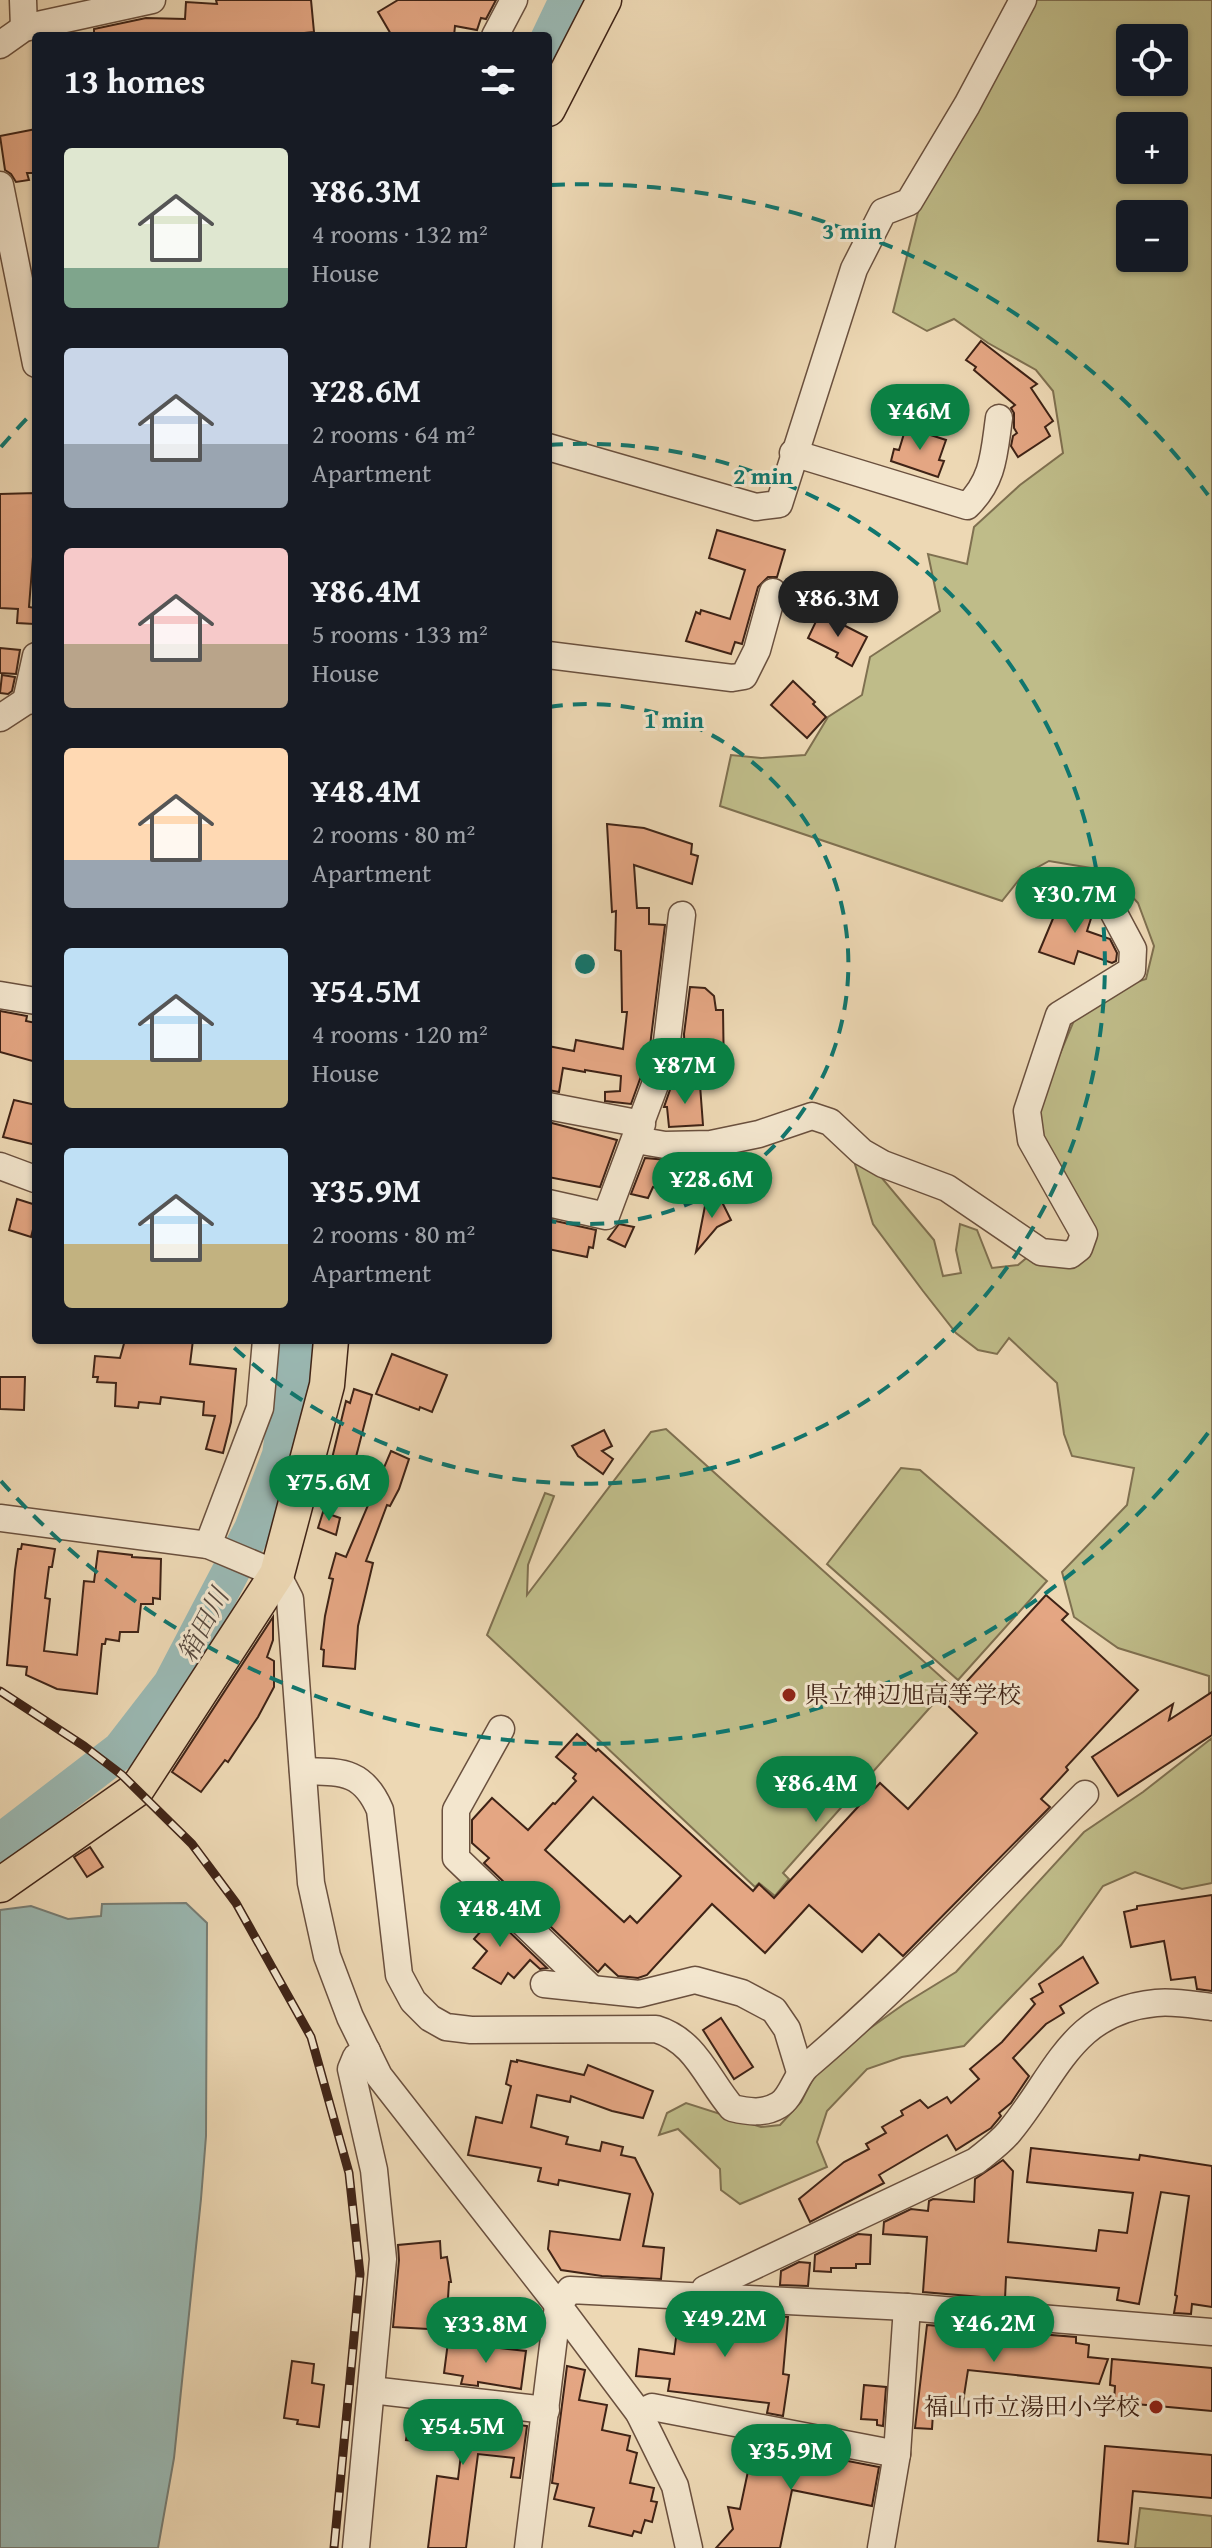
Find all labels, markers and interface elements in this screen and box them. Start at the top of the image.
map controls [1116,24,1188,272]
button: locate [1116,24,1188,96]
text: 13 homes [64,56,205,105]
icon: filters [476,58,520,102]
button: + [1116,112,1188,184]
text: ¥86.3M [312,165,421,214]
icon: home [128,180,224,276]
button: − [1116,200,1188,272]
text: 3 min [822,213,882,248]
text: 4 rooms · 132 m² [312,214,488,253]
text: House [312,253,379,292]
text: ¥28.6M [312,365,421,414]
icon: home [128,380,224,476]
pin: ¥46M [873,384,967,452]
text: ¥46M [889,390,951,429]
text: 2 rooms · 64 m² [312,414,475,453]
text: Apartment [312,453,431,492]
text: 2 min [733,458,793,493]
text: ¥86.4M [312,565,421,614]
pin: ¥86.3M [773,571,903,639]
text: ¥86.3M [796,577,880,616]
icon: home [128,580,224,676]
text: 5 rooms · 133 m² [312,614,488,653]
text: House [312,653,379,692]
text: 1 min [644,702,704,737]
text: ¥48.4M [312,765,421,814]
icon: home [128,780,224,876]
text: 2 rooms · 80 m² [312,814,475,853]
text: Apartment [312,853,431,892]
pin: ¥30.7M [1010,867,1140,935]
text: ¥30.7M [1033,873,1117,912]
centre of rings [571,950,599,978]
text: ¥54.5M [312,965,421,1014]
icon: home [128,980,224,1076]
text: 4 rooms · 120 m² [312,1014,488,1053]
pin: ¥87M [638,1038,732,1106]
text: ¥87M [654,1044,716,1083]
text: House [312,1053,379,1092]
pin: ¥28.6M [647,1152,777,1220]
text: ¥28.6M [670,1158,754,1197]
text: ¥35.9M [312,1165,421,1214]
icon: home [128,1180,224,1276]
text: 2 rooms · 80 m² [312,1214,475,1253]
text: Apartment [312,1253,431,1292]
pin: ¥75.6M [264,1455,394,1523]
text: ¥75.6M [287,1461,371,1500]
water label: 箱田川 [167,1579,239,1668]
place label: 県立神辺旭高等学校 [805,1677,1021,1712]
marker: 県立神辺旭高等学校 [780,1686,798,1704]
pin: ¥86.4M [751,1756,881,1824]
text: ¥86.4M [774,1762,858,1801]
pin: ¥48.4M [435,1881,565,1949]
text: ¥48.4M [458,1887,542,1926]
pin: ¥49.2M [660,2291,790,2359]
pin: ¥46.2M [929,2296,1059,2364]
pin: ¥33.8M [421,2297,551,2365]
text: ¥49.2M [683,2297,767,2336]
text: ¥46.2M [952,2302,1036,2341]
text: ¥33.8M [444,2303,528,2342]
place label: 福山市立湯田小学校 [924,2389,1140,2424]
marker: 福山市立湯田小学校 [1147,2398,1165,2416]
pin: ¥54.5M [398,2399,528,2467]
text: ¥54.5M [421,2405,505,2444]
pin: ¥35.9M [726,2424,856,2492]
text: ¥35.9M [749,2430,833,2469]

